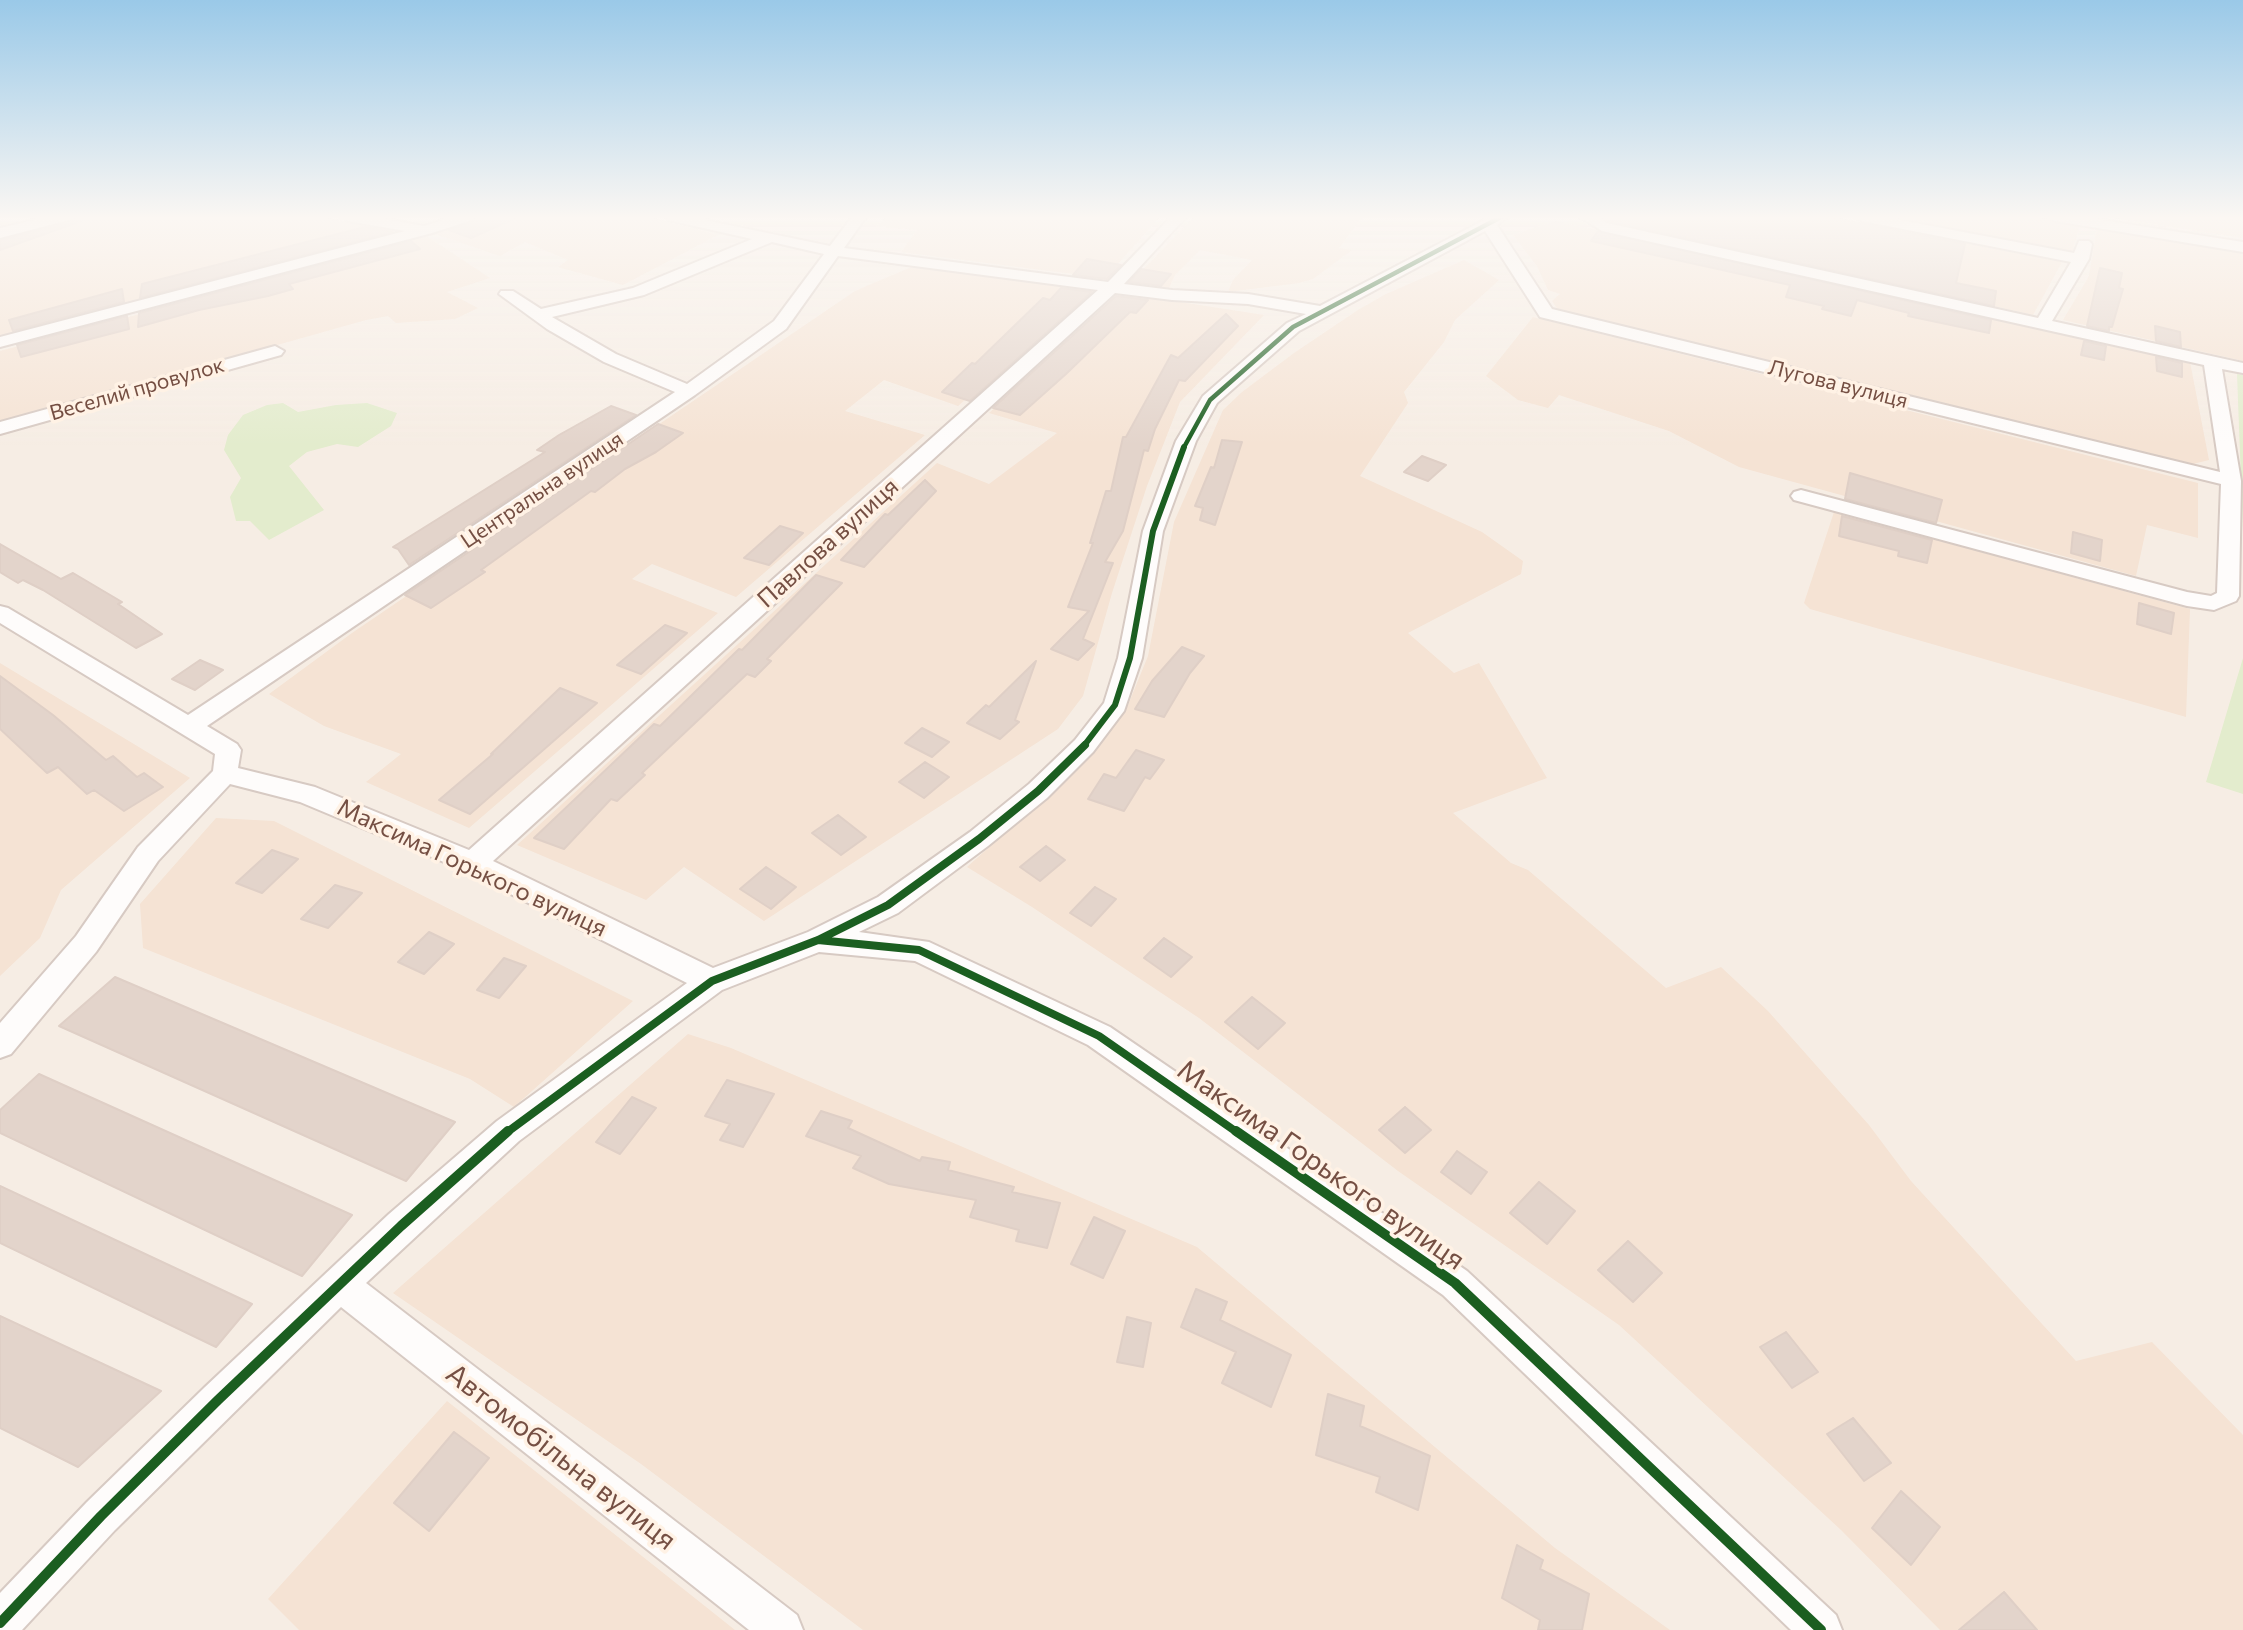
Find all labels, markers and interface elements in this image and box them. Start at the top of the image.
street label: Веселий провулок [47,352,227,426]
street label: Лугова вулиця [1766,354,1910,414]
street label: Центральна вулиця [456,426,628,554]
street label: Павлова вулиця [752,472,904,614]
street label: Максима Горького вулиця [333,793,611,943]
street label: Максима Горького вулиця [1171,1053,1471,1277]
street label: Автомобільна вулиця [439,1357,683,1557]

